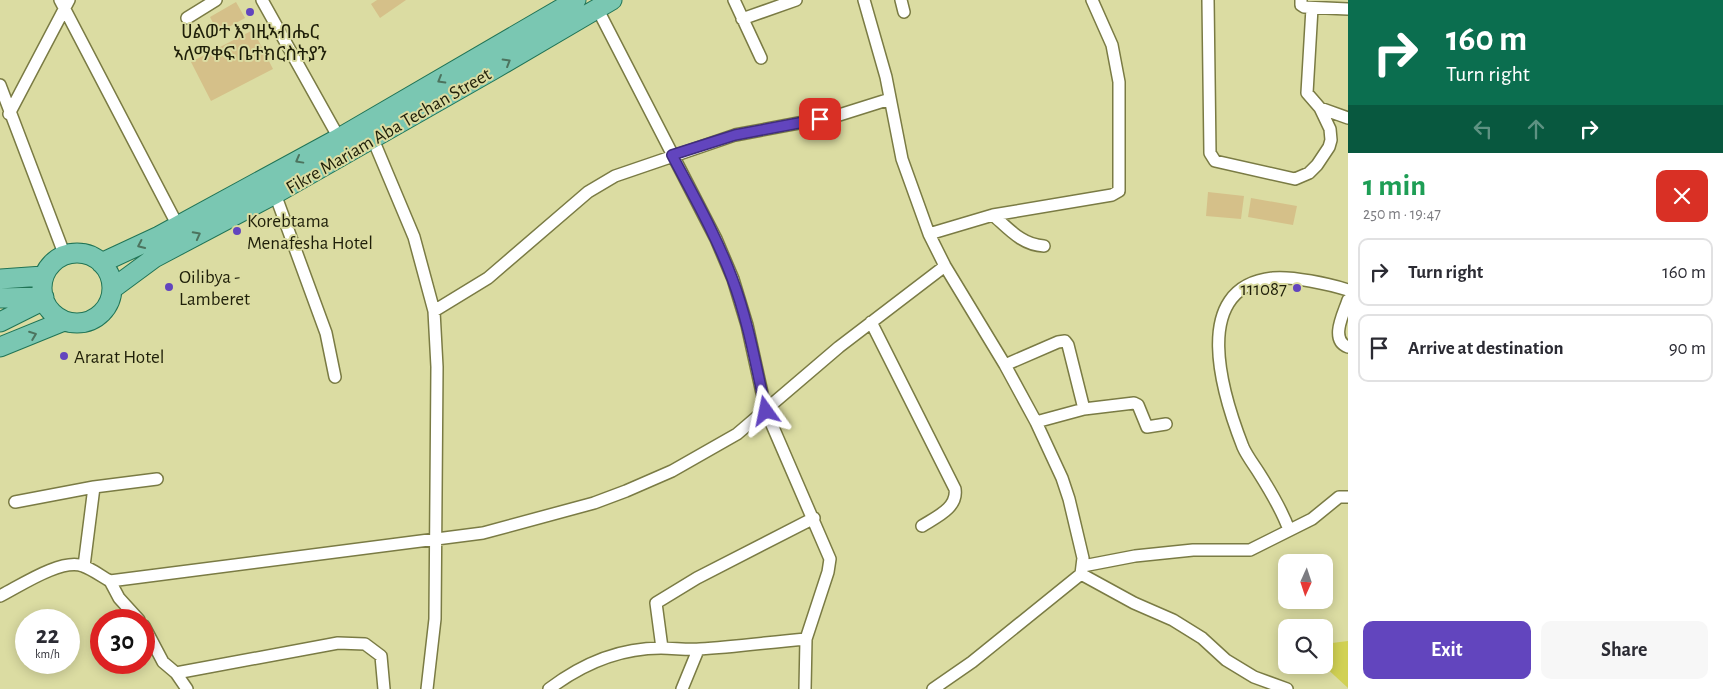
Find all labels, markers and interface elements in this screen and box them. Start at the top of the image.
marker: ሀልወተ እግዚኣብሔር ኣለማቀፍ ቤተክርስትያን [244,6,256,18]
icon: right [1363,20,1428,85]
text: 160 m [1446,22,1527,57]
place label: ሀልወተ እግዚኣብሔር ኣለማቀፍ ቤተክርስትያን [173,23,327,64]
one-way arrow [502,58,511,68]
text: Turn right [1446,63,1530,85]
street label: Fikre Mariam Aba Techan Street [283,65,495,198]
one-way arrow [437,73,446,83]
pin [799,98,841,140]
icon: arrive [806,105,834,133]
icon: left [1469,115,1497,143]
icon: ahead [1522,115,1550,143]
icon: right [1575,115,1603,143]
one-way arrow [296,154,305,164]
button: close [1656,170,1708,222]
text: 1 min [1363,171,1426,201]
text: 250 m · 19:47 [1363,206,1441,222]
place label: Korebtama Menafesha Hotel [247,212,373,253]
marker: Korebtama Menafesha Hotel [231,225,243,237]
one-way arrow [192,231,201,241]
one-way arrow [137,238,146,249]
icon: right [1365,258,1393,286]
text: Turn right [1408,263,1483,282]
text: 160 m [1662,263,1706,282]
place label: Oilibya - Lamberet [179,268,250,309]
place label: 111087 [1240,280,1287,299]
marker: Oilibya - Lamberet [163,281,175,293]
marker: 111087 [1291,282,1303,294]
one-way arrow [28,331,37,341]
icon: arrive [1365,334,1393,362]
text: Arrive at destination [1408,339,1564,358]
text: 90 m [1669,339,1706,358]
place label: Ararat Hotel [74,348,164,367]
marker: Ararat Hotel [58,350,70,362]
position arrow [739,384,791,436]
north arrow [1278,554,1332,609]
map controls [1278,554,1333,674]
speed limit sign: 30 [90,609,155,674]
button: search [1278,619,1333,674]
button: Exit [1363,621,1531,679]
button: Share [1541,621,1708,679]
text: 22 [36,623,59,648]
text: km/h [35,648,60,660]

